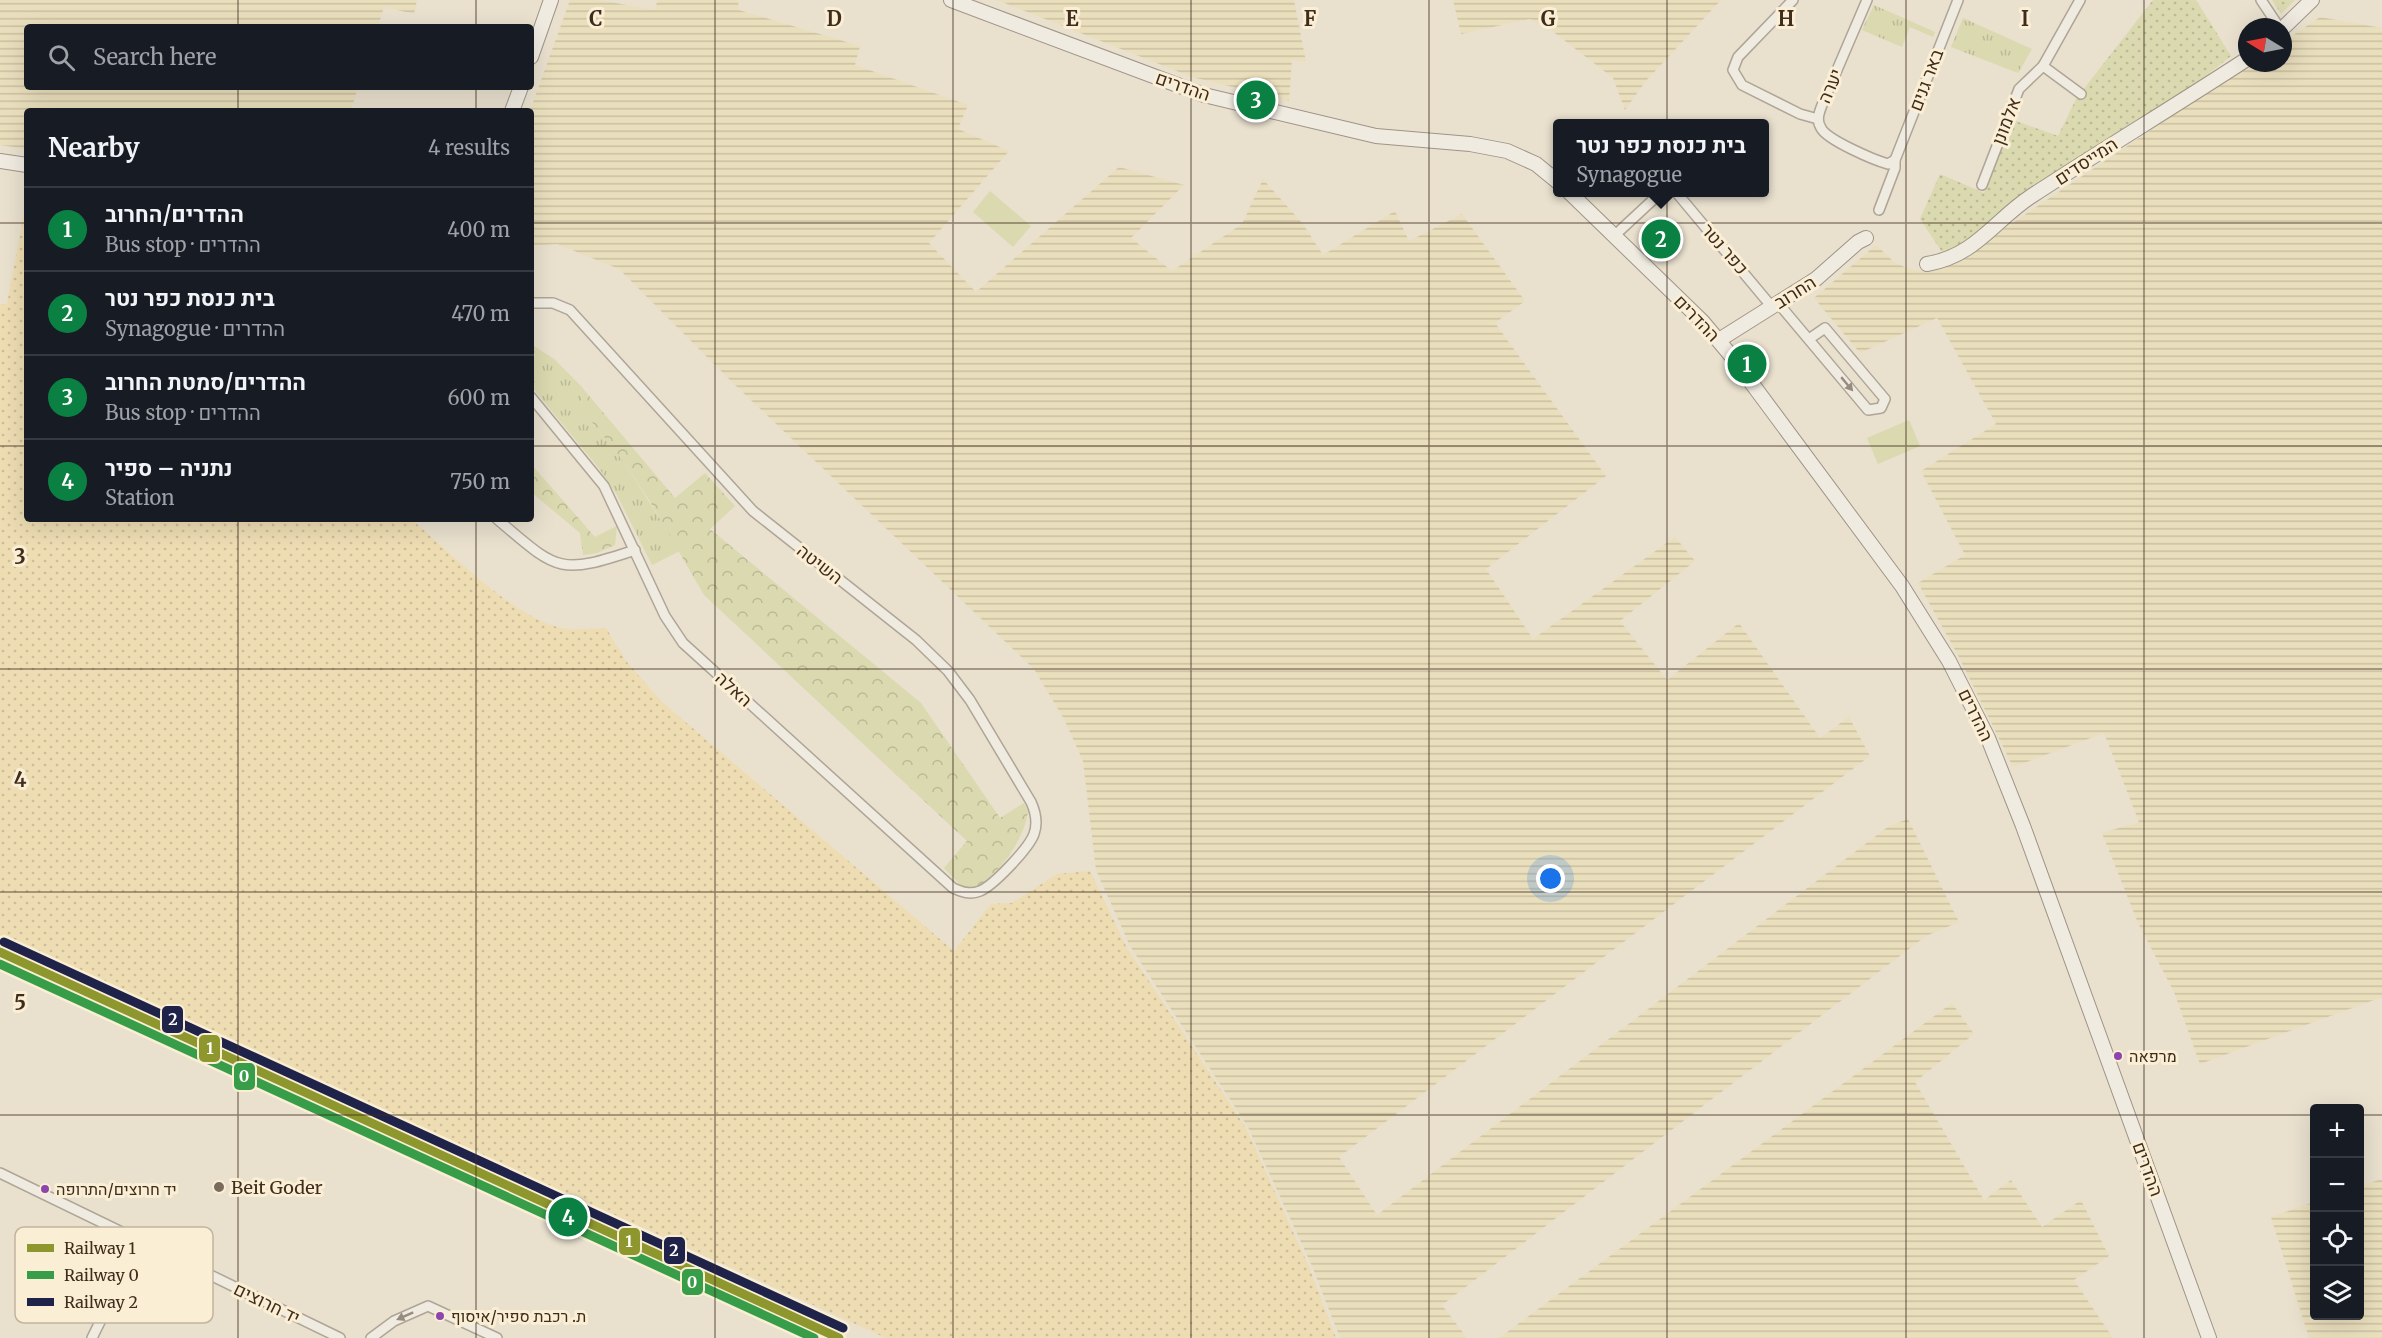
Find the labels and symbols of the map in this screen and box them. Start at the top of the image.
text: C [589,6,603,31]
text: D [826,6,842,31]
text: E [1065,6,1079,31]
text: F [1304,6,1317,31]
text: G [1541,6,1556,31]
text: H [1778,6,1794,31]
text: I [2021,6,2029,31]
north arrow [2238,18,2292,72]
street label: באר גנים [1904,45,1948,114]
street label: יערה [1813,65,1847,107]
street label: ההדרים [1153,66,1213,106]
pin: 3 [1236,78,1276,122]
street label: אלמונן [1986,94,2026,148]
street label: המייסדים [2050,132,2122,190]
pin: 2 [1642,216,1680,262]
street label: כפר נטר [1696,219,1754,279]
street label: החרוב [1770,270,1820,314]
street label: ההדרים [1669,290,1725,346]
pin: 1 [1728,342,1766,386]
one-way arrow [1840,376,1853,392]
street label: השיטה [792,539,848,589]
text: 3 [14,544,26,569]
street label: האלה [711,666,757,712]
street label: ההדרים [1953,685,1999,745]
text: 4 [14,767,27,792]
your location [1536,864,1565,893]
text: 5 [14,990,26,1015]
line badge: 2 [161,1005,184,1034]
text: 2 [168,1009,178,1029]
line badge: 1 [198,1034,221,1063]
text: 1 [206,1038,214,1058]
place label: מרפאה [2129,1046,2177,1066]
marker: מרפאה [2112,1050,2124,1062]
line badge: 0 [233,1062,256,1091]
text: 0 [239,1066,249,1086]
street label: ההדרים [2128,1139,2168,1199]
place label: Beit Goder [231,1176,323,1199]
place label: יד חרוצים/התרופה [56,1179,177,1199]
marker: Beit Goder [212,1180,226,1194]
marker: יד חרוצים/התרופה [39,1183,51,1195]
pin: 4 [548,1194,588,1240]
legend [15,1227,213,1323]
line badge: 1 [618,1227,641,1256]
text: 1 [625,1231,633,1251]
line badge: 2 [663,1236,686,1265]
text: Railway 1 [64,1238,136,1258]
text: 2 [669,1240,679,1260]
text: Railway 0 [64,1265,139,1285]
line badge: 0 [681,1268,704,1296]
text: 0 [687,1272,697,1292]
street label: יד חרוצים [230,1277,304,1329]
text: Railway 2 [64,1292,138,1312]
place label: ת. רכבת ספיר/איסוף [451,1306,586,1326]
marker: ת. רכבת ספיר/איסוף [434,1310,446,1322]
one-way arrow [397,1311,414,1320]

